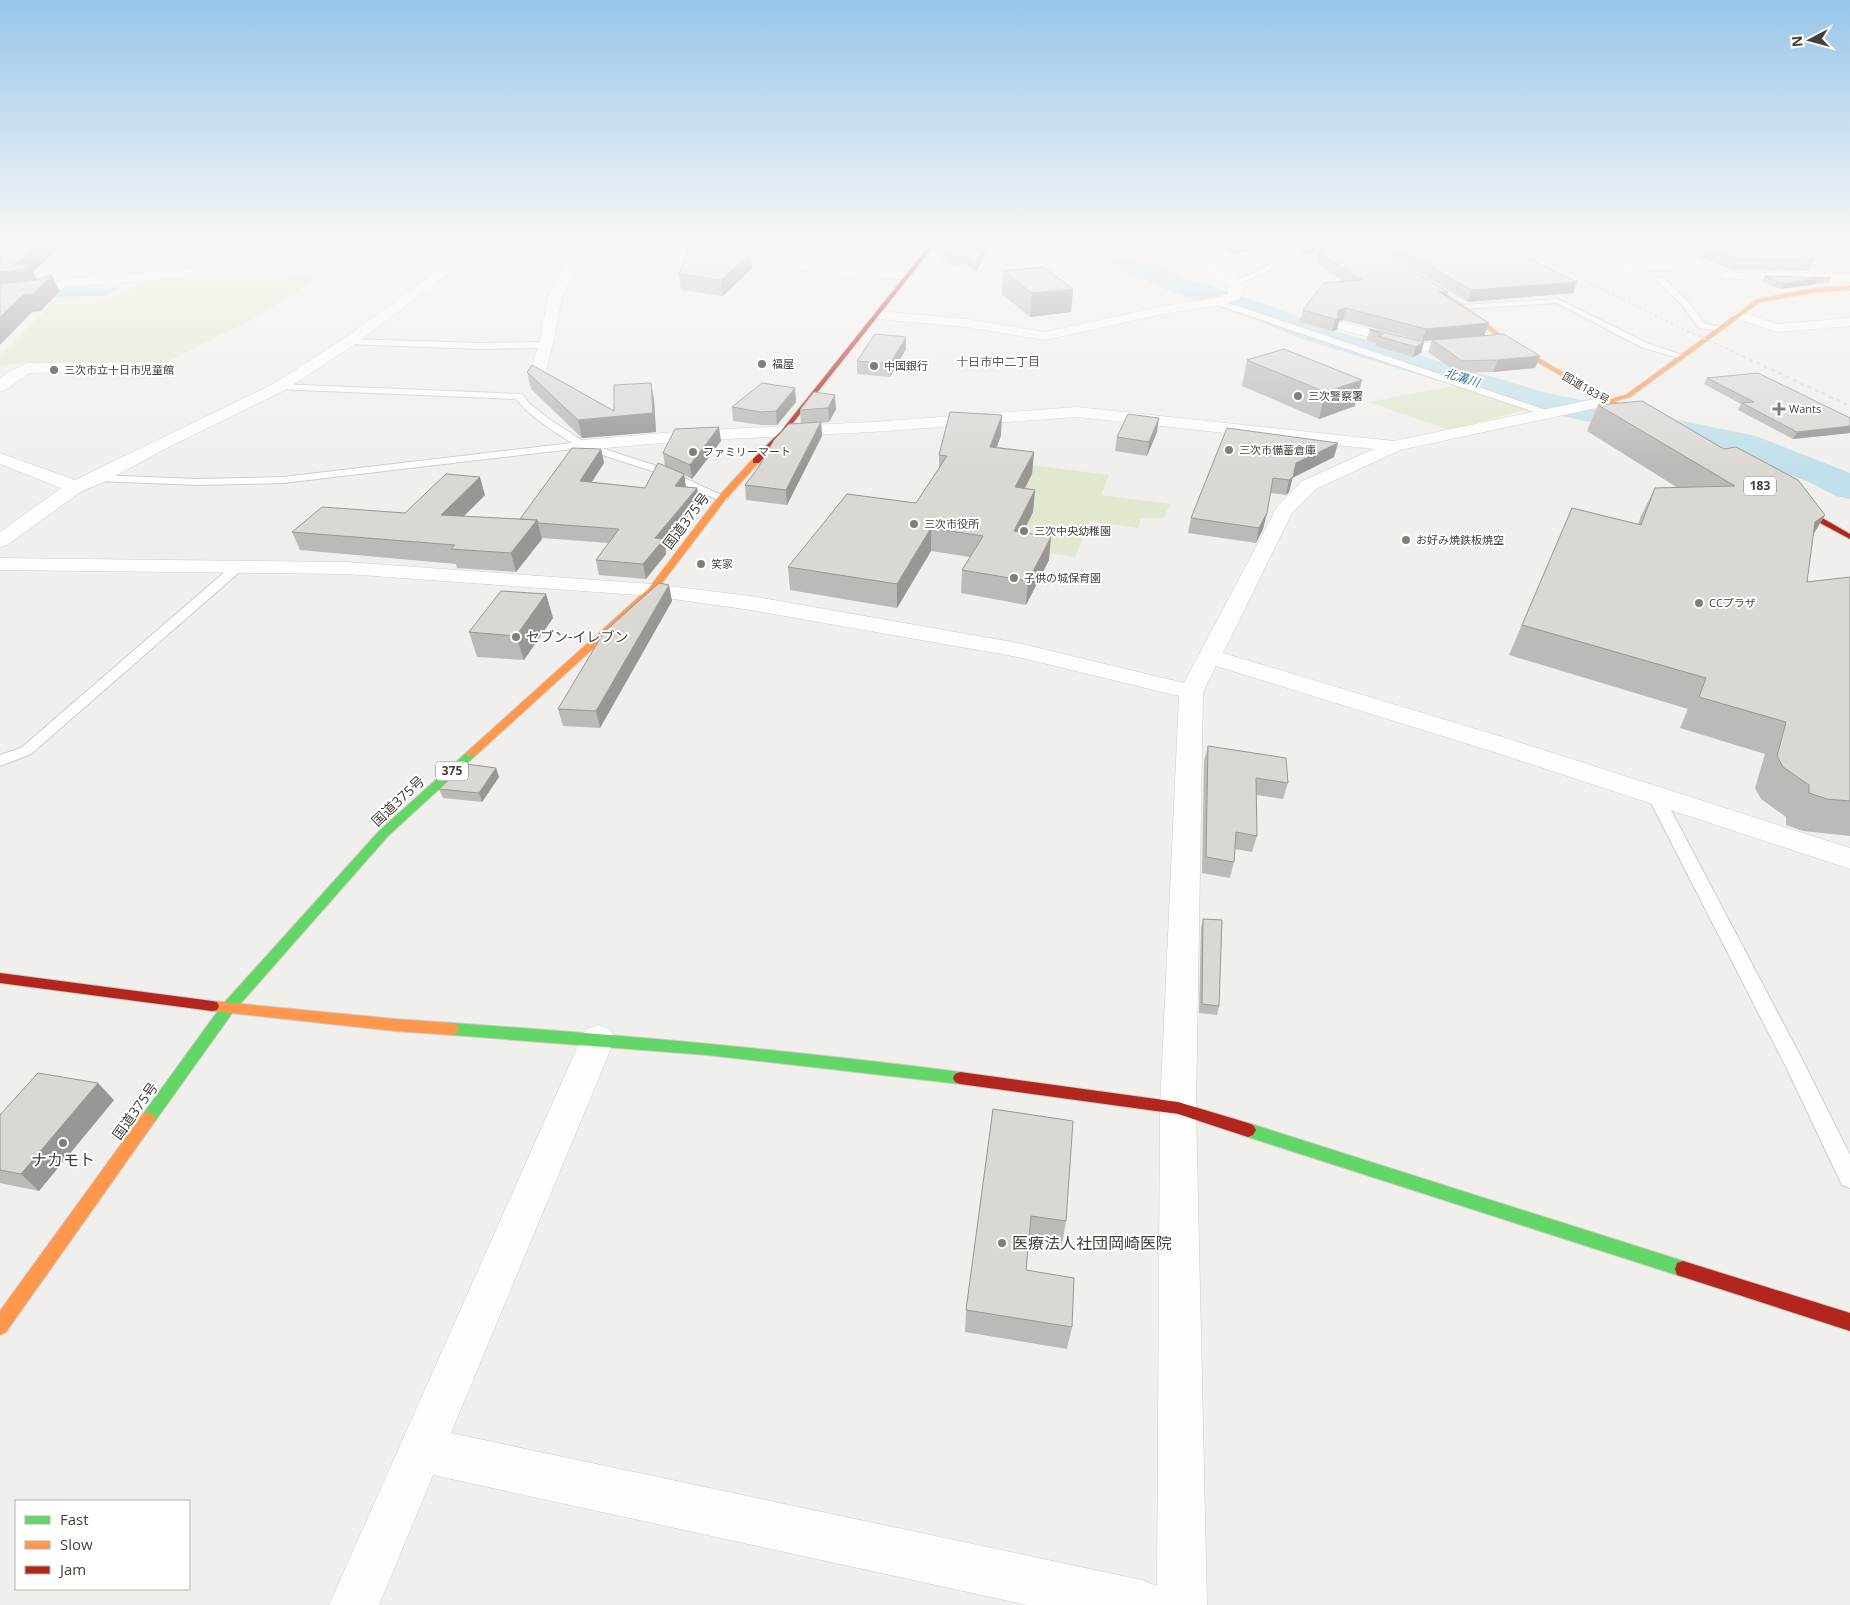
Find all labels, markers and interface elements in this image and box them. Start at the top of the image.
north arrow [1785,15,1835,65]
text: N [1787,35,1807,48]
district label: 十日市中二丁目 [956,353,1040,370]
place label: 福屋 [772,356,794,371]
marker: 福屋 [756,358,768,370]
place label: 中国銀行 [884,358,928,373]
marker: 中国銀行 [868,360,880,372]
place label: 三次市立十日市児童館 [64,362,174,377]
marker: 三次市立十日市児童館 [48,364,60,376]
water label: 北溝川 [1442,364,1484,391]
street label: 国道183号 [1560,368,1612,407]
place label: 三次警察署 [1308,388,1363,403]
marker: 三次警察署 [1292,390,1304,402]
place label: Wants [1789,401,1821,416]
marker: Wants [1773,403,1785,415]
place label: 三次市備蓄倉庫 [1239,442,1316,457]
place label: ファミリーマート [703,444,791,459]
marker: 三次市備蓄倉庫 [1223,444,1235,456]
marker: ファミリーマート [687,446,699,458]
road number: 183 [1744,476,1776,496]
street label: 国道375号 [658,489,713,553]
place label: 三次市役所 [924,516,980,531]
marker: 三次市役所 [908,518,920,530]
place label: 三次中央幼稚園 [1034,523,1111,538]
marker: 三次中央幼稚園 [1018,525,1030,537]
place label: お好み焼鉄板焼空 [1416,532,1504,547]
marker: お好み焼鉄板焼空 [1400,534,1412,546]
place label: 笑家 [711,556,733,571]
marker: 笑家 [695,558,707,570]
place label: 子供の城保育園 [1024,570,1101,585]
marker: 子供の城保育園 [1008,572,1020,584]
place label: CCプラザ [1709,595,1756,610]
marker: CCプラザ [1693,597,1705,609]
place label: セブン-イレブン [526,627,629,646]
marker: セブン-イレブン [510,631,522,643]
road number: 375 [436,761,468,780]
street label: 国道375号 [367,771,428,830]
street label: 国道375号 [108,1078,162,1143]
marker: ナカモト [57,1137,69,1149]
place label: ナカモト [31,1149,95,1171]
place label: 医療法人社団岡崎医院 [1012,1232,1172,1254]
marker: 医療法人社団岡崎医院 [996,1237,1008,1249]
legend [15,1500,190,1590]
text: Fast [60,1509,89,1529]
text: Slow [60,1534,93,1554]
text: Jam [58,1559,86,1579]

